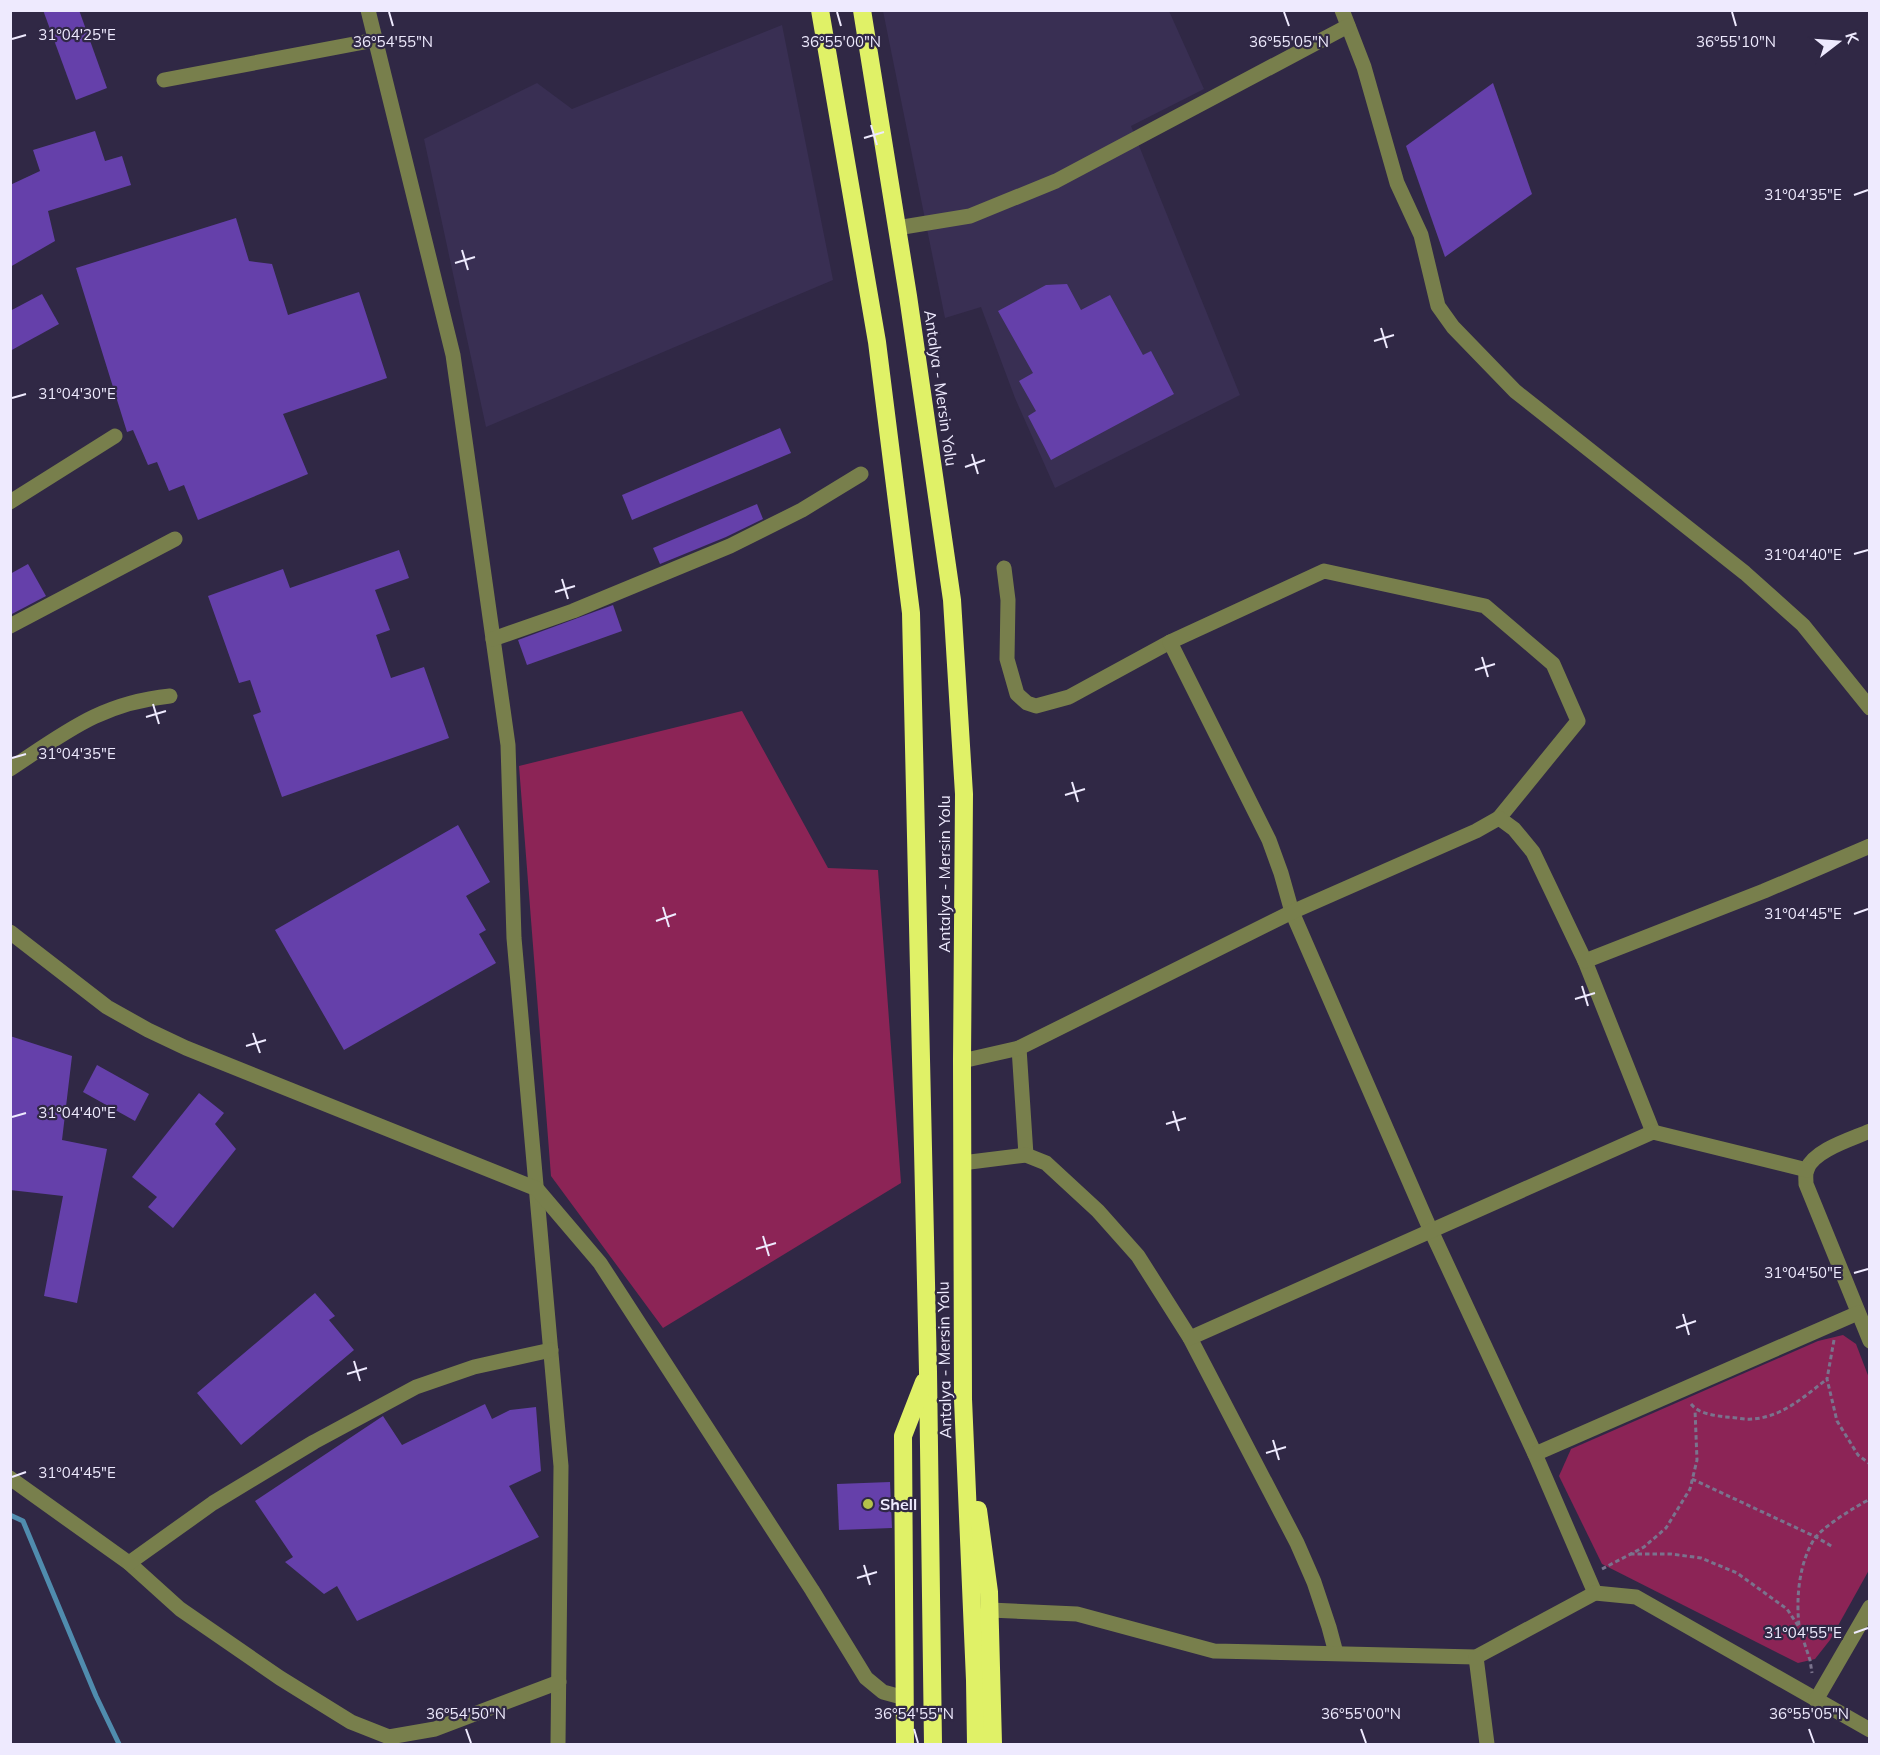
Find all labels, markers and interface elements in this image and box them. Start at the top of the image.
north arrow [1808,12,1868,72]
text: 31°04'25"E [38,25,116,44]
text: K [1841,30,1864,47]
text: 36°54'55"N [353,32,433,51]
text: 36°55'00"N [801,32,881,51]
text: 36°55'05"N [1249,32,1329,51]
text: 36°55'10"N [1696,32,1776,51]
text: 31°04'35"E [1764,185,1842,204]
street label: Antalya - Mersin Yolu [920,309,962,467]
text: 31°04'30"E [38,384,116,403]
text: 31°04'40"E [1764,545,1842,564]
text: 31°04'35"E [38,744,116,763]
street label: Antalya - Mersin Yolu [934,795,954,953]
text: 31°04'45"E [1764,904,1842,923]
text: 31°04'40"E [38,1103,116,1122]
text: 31°04'50"E [1764,1263,1842,1282]
street label: Antalya - Mersin Yolu [933,1281,955,1439]
text: 31°04'45"E [38,1463,116,1482]
place label: Shell [880,1494,917,1514]
marker: Shell [861,1497,875,1511]
text: 31°04'55"E [1764,1623,1842,1642]
text: 36°54'50"N [426,1704,506,1723]
text: 36°54'55"N [874,1704,954,1723]
text: 36°55'00"N [1321,1704,1401,1723]
text: 36°55'05"N [1769,1704,1849,1723]

